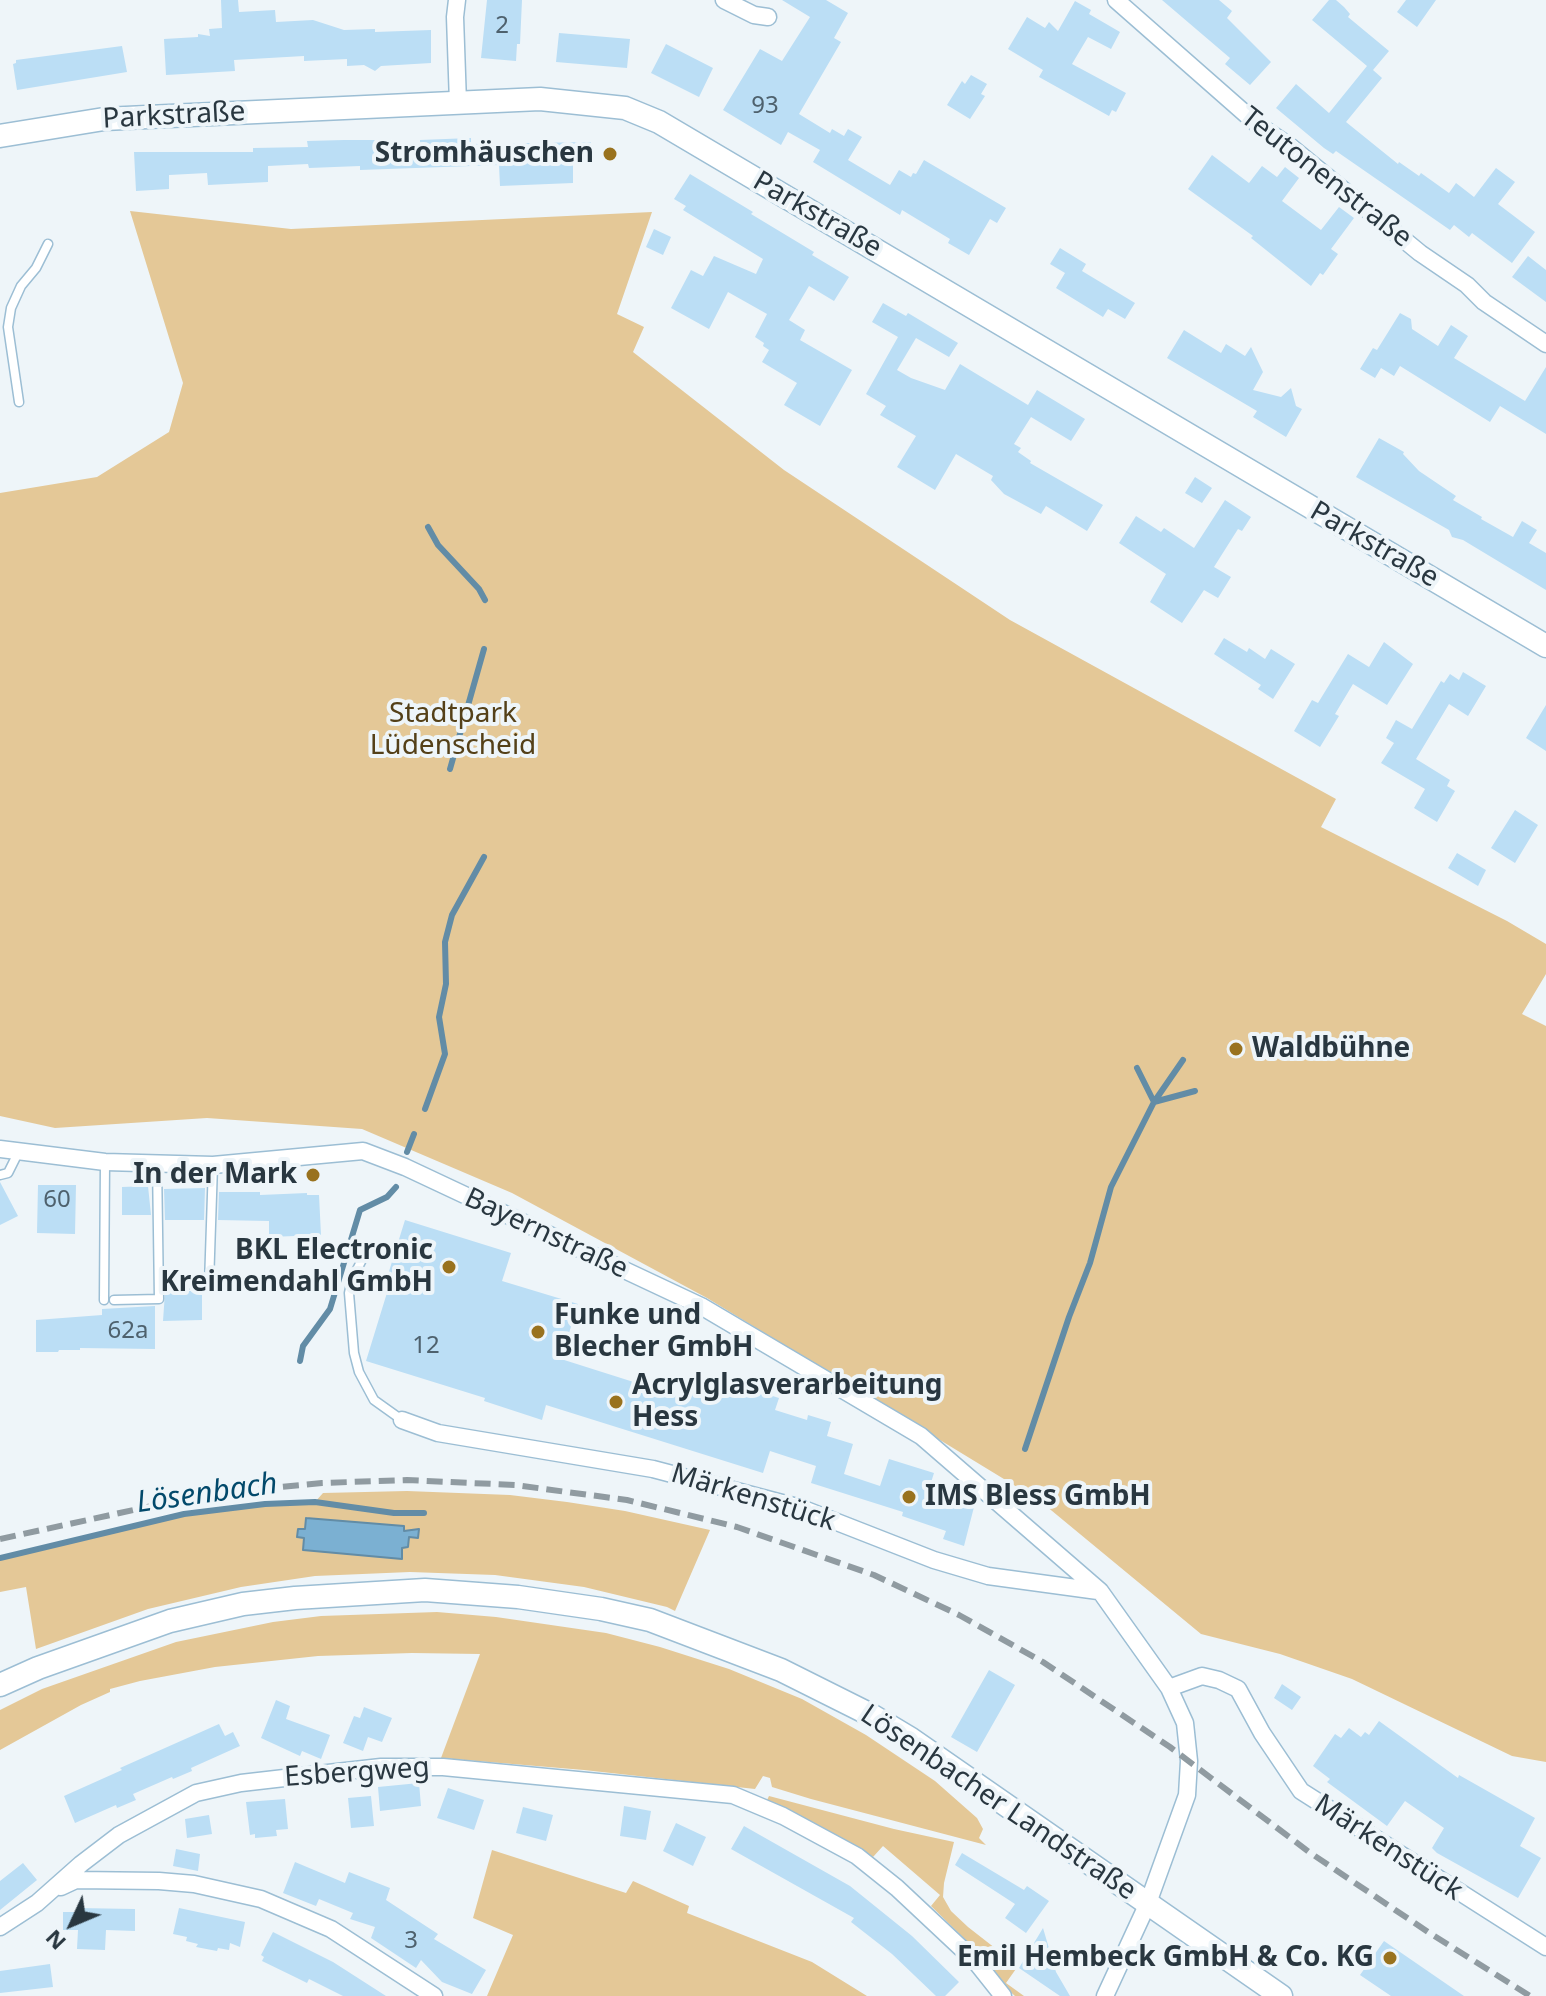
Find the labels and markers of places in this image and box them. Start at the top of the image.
place label: Stromhäuschen [375,137,594,171]
marker: Stromhäuschen [601,145,619,163]
place label: Waldbühne [1252,1032,1410,1066]
marker: Waldbühne [1227,1040,1245,1058]
place label: In der Mark [133,1158,297,1192]
marker: In der Mark [304,1166,322,1184]
place label: BKL Electronic Kreimendahl GmbH [160,1234,433,1300]
marker: BKL Electronic Kreimendahl GmbH [440,1258,458,1276]
place label: Funke und Blecher GmbH [554,1299,754,1365]
marker: Funke und Blecher GmbH [529,1323,547,1341]
place label: Acrylglasverarbeitung Hess [632,1369,943,1435]
marker: Acrylglasverarbeitung Hess [607,1393,625,1411]
place label: IMS Bless GmbH [925,1480,1151,1514]
marker: IMS Bless GmbH [900,1488,918,1506]
place label: Emil Hembeck GmbH & Co. KG [957,1941,1374,1975]
marker: Emil Hembeck GmbH & Co. KG [1381,1949,1399,1967]

